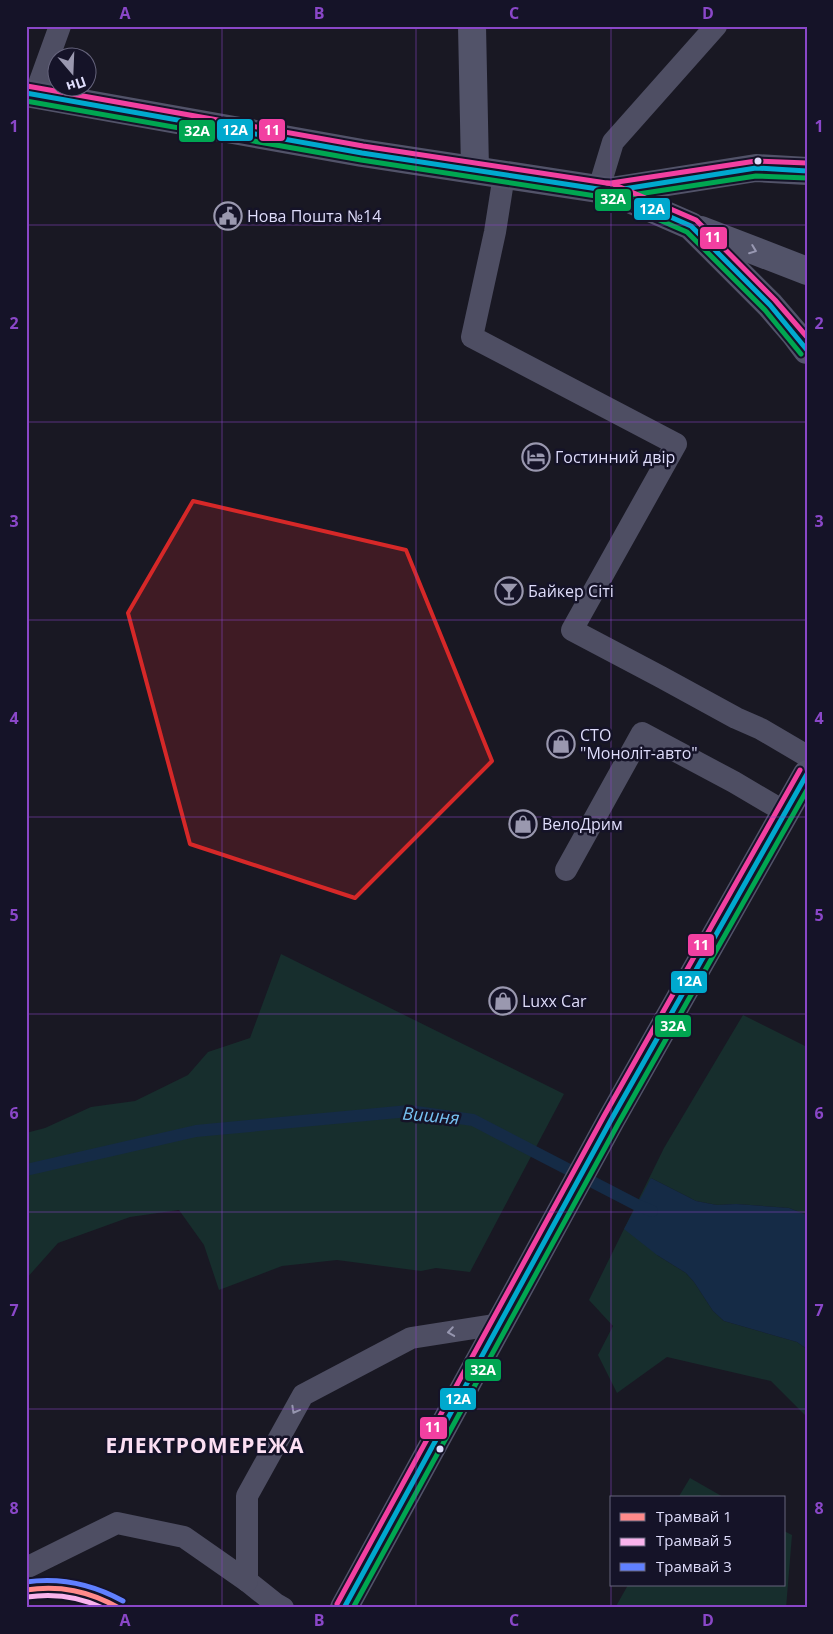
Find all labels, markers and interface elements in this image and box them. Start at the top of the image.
text: A [119,2,131,24]
text: B [314,2,324,24]
text: C [509,2,519,24]
text: D [702,2,714,24]
north arrow [48,48,98,98]
text: Пн [64,73,89,97]
text: 1 [9,115,19,137]
text: 1 [814,115,824,137]
line badge: 12А [216,118,254,142]
line badge: 11 [258,118,286,142]
line badge: 32А [178,119,216,143]
text: 12А [222,120,248,139]
text: 11 [264,120,280,139]
text: 32А [184,121,210,140]
unlabelled marker [753,156,763,166]
line badge: 32А [594,188,632,212]
text: 32А [600,189,626,208]
line badge: 12А [633,197,671,221]
text: 12А [639,199,665,218]
public building icon: Нова Пошта №14 [213,201,243,231]
place label: Нова Пошта №14 [247,205,381,227]
line badge: 11 [699,226,728,250]
text: 11 [705,227,721,246]
one-way arrow [748,244,756,254]
text: 2 [9,312,19,334]
text: 2 [814,312,824,334]
hotel icon: Гостинний двір [521,442,551,472]
place label: Гостинний двір [555,446,675,468]
text: 3 [9,510,19,532]
text: 3 [814,510,824,532]
bar icon: Байкер Сіті [494,576,524,606]
place label: Байкер Сіті [528,580,614,602]
text: 4 [9,707,19,729]
text: 4 [814,707,824,729]
place label: СТО "Моноліт-авто" [580,724,698,764]
shop icon: СТО "Моноліт-авто" [546,729,576,759]
shop icon: ВелоДрим [508,809,538,839]
place label: ВелоДрим [542,813,623,835]
text: 5 [9,904,19,926]
text: 5 [814,904,824,926]
line badge: 11 [687,933,715,957]
text: 11 [693,935,709,954]
line badge: 12А [670,970,708,994]
text: 12А [676,971,702,990]
shop icon: Luxx Car [488,986,518,1016]
place label: Luxx Car [522,990,587,1012]
line badge: 32А [654,1014,692,1038]
text: 32А [660,1016,686,1035]
water label: Вишня [402,1101,461,1129]
text: 6 [9,1102,19,1124]
text: 6 [814,1102,824,1124]
text: 7 [9,1299,19,1321]
text: 7 [814,1299,824,1321]
one-way arrow [447,1326,456,1336]
line badge: 32А [464,1358,502,1382]
text: 32А [470,1360,496,1379]
line badge: 12А [439,1387,477,1411]
text: 12А [445,1389,471,1408]
one-way arrow [291,1405,301,1414]
line badge: 11 [419,1416,448,1440]
text: 11 [425,1417,441,1436]
district label: ЕЛЕКТРОМЕРЕЖА [105,1431,305,1459]
unlabelled marker [435,1444,445,1454]
legend [610,1496,786,1586]
text: 8 [9,1497,19,1519]
text: 8 [814,1497,824,1519]
text: Трамвай 1 [656,1506,732,1526]
text: Трамвай 5 [656,1530,732,1550]
text: Трамвай 3 [656,1556,732,1576]
text: A [119,1609,131,1631]
text: B [314,1609,324,1631]
text: C [509,1609,519,1631]
text: D [702,1609,714,1631]

